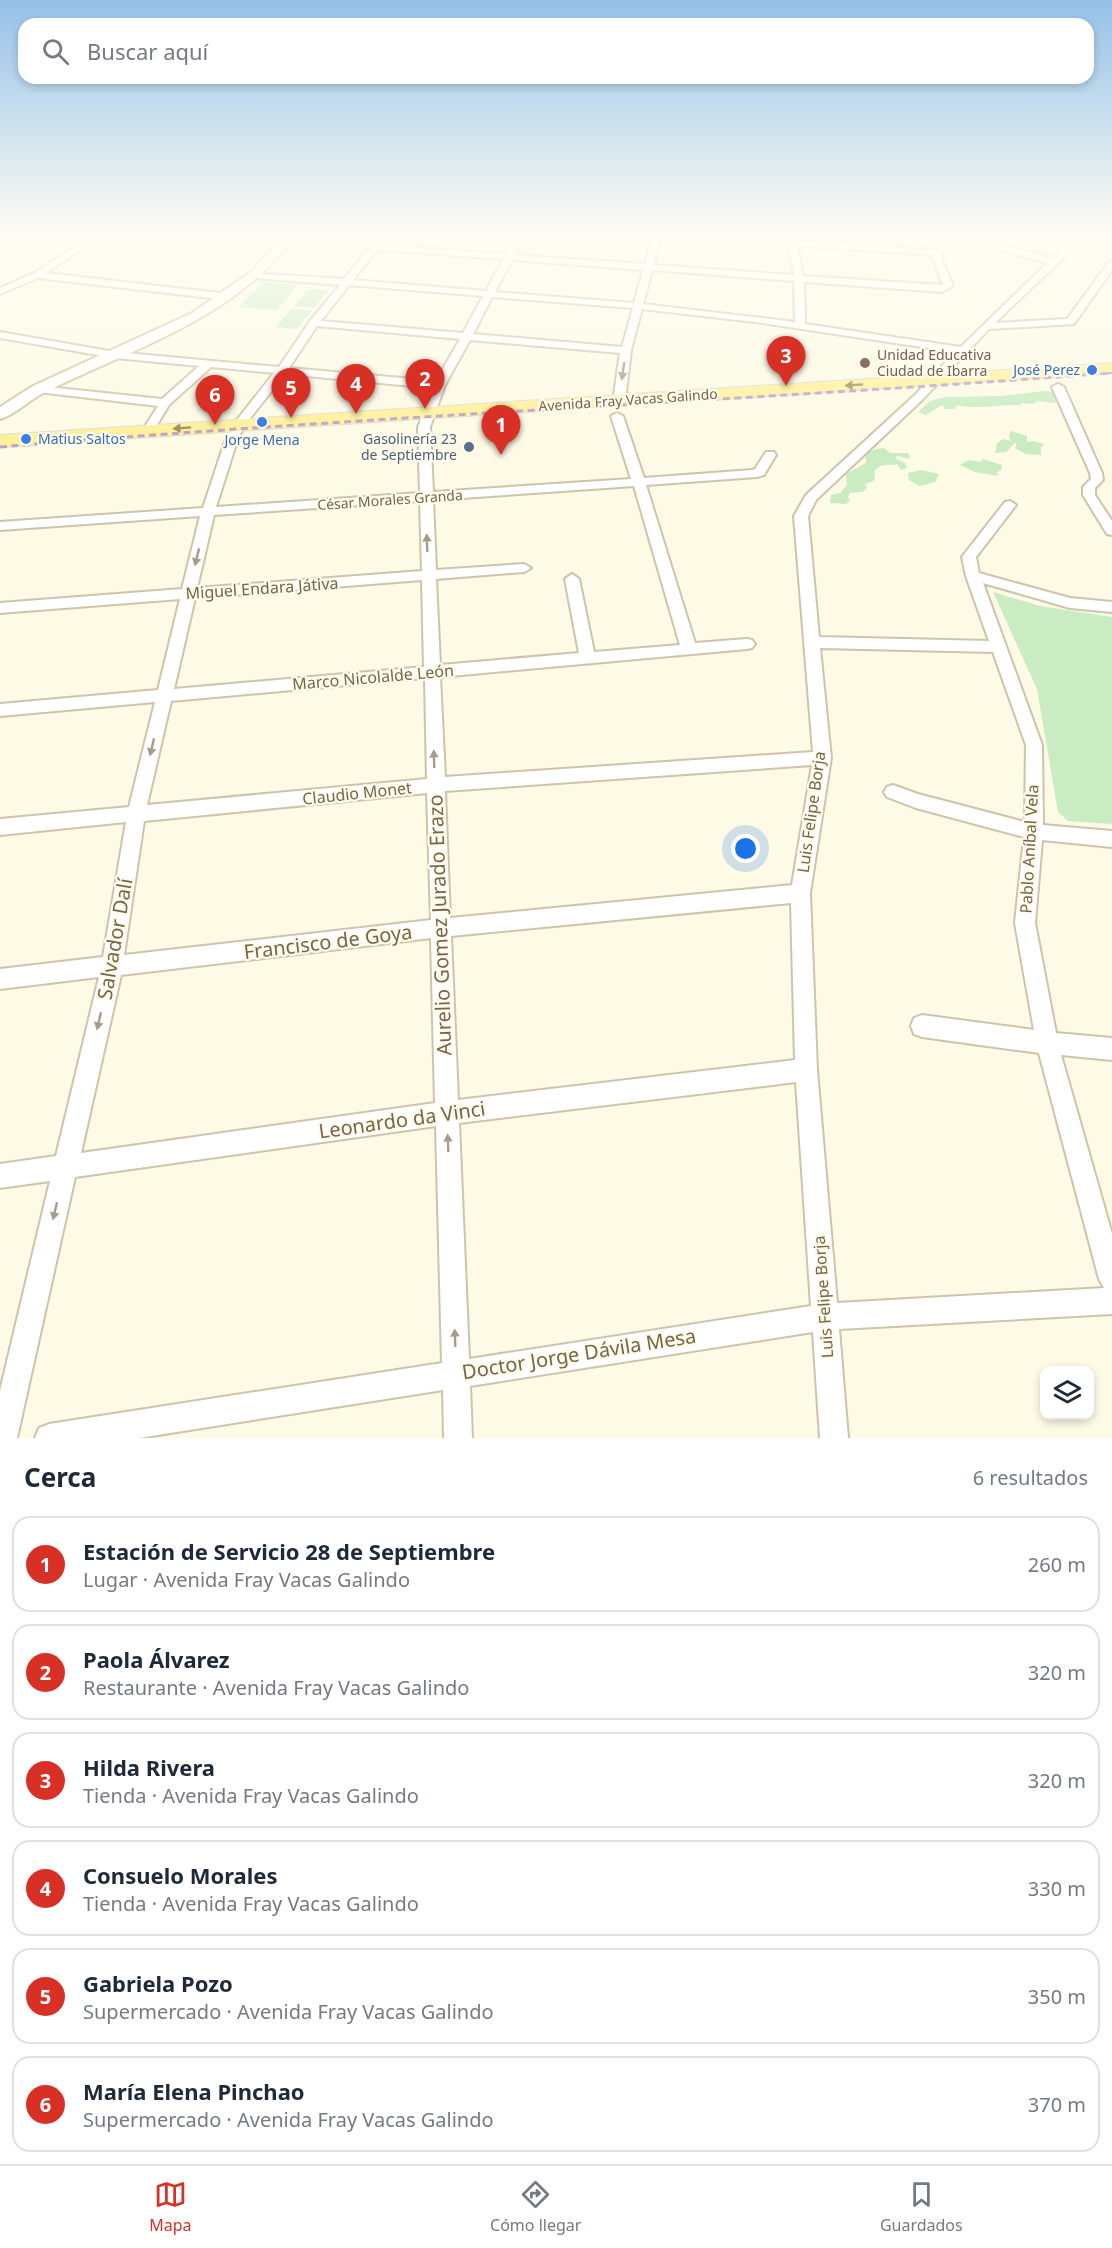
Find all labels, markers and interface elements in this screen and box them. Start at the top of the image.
search box [18,18,1094,84]
icon: search [39,35,72,68]
text: Buscar aquí [87,36,208,66]
pin: 3 [766,336,806,386]
place label: Unidad Educativa Ciudad de Ibarra [877,345,991,380]
marker: Unidad Educativa Ciudad de Ibarra [858,356,872,370]
pin: 2 [406,360,444,409]
place label: José Perez [1011,360,1080,379]
one-way arrow [619,362,628,381]
marker: José Perez [1085,363,1099,377]
pin: 4 [336,364,376,414]
pin: 5 [272,368,310,418]
pin: 6 [196,376,234,425]
one-way arrow [845,380,864,389]
street label: Avenida Fray Vacas Galindo [538,384,718,415]
pin: 1 [482,406,520,455]
marker: Jorge Mena [255,415,269,429]
one-way arrow [173,424,192,433]
place label: Matius Saltos [38,429,126,448]
place label: Gasolinería 23 de Septiembre [361,429,457,464]
place label: Jorge Mena [222,430,300,449]
marker: Matius Saltos [19,432,33,446]
marker: Gasolinería 23 de Septiembre [462,440,476,454]
street label: César Morales Granda [317,485,463,514]
one-way arrow [422,534,431,553]
one-way arrow [191,548,201,566]
street label: Miguel Endara Játiva [185,572,339,604]
street label: Marco Nicolalde León [291,659,455,695]
one-way arrow [147,738,157,756]
one-way arrow [430,749,439,768]
street label: Luis Felipe Borja [792,750,830,874]
street label: Claudio Monet [301,776,413,810]
street label: Pablo Aníbal Vela [1015,784,1043,914]
street label: Aurelio Gomez Jurado Erazo [421,794,458,1056]
your location [731,834,760,863]
street label: Salvador Dalí [91,875,139,1002]
street label: Francisco de Goya [242,918,414,965]
one-way arrow [94,1011,104,1030]
street label: Leonardo da Vinci [317,1094,487,1145]
one-way arrow [443,1133,452,1152]
one-way arrow [50,1201,60,1220]
street label: Luis Felipe Borja [808,1235,838,1359]
street label: Doctor Jorge Dávila Mesa [460,1322,698,1385]
one-way arrow [450,1328,459,1347]
map controls [1040,1366,1094,1420]
button: layers [1040,1366,1094,1420]
text: Cerca [24,1459,96,1495]
text: 6 resultados [973,1464,1088,1491]
text: Estación de Servicio 28 de Septiembre [83,1536,495,1566]
text: 1 [40,1551,51,1578]
text: 260 m [1028,1551,1086,1578]
text: Lugar · Avenida Fray Vacas Galindo [83,1566,410,1593]
text: Paola Álvarez [83,1644,230,1674]
text: 2 [40,1659,51,1686]
text: 320 m [1028,1659,1086,1686]
text: Restaurante · Avenida Fray Vacas Galindo [83,1674,469,1701]
text: Hilda Rivera [83,1752,215,1782]
text: 3 [40,1767,51,1794]
text: 320 m [1028,1767,1086,1794]
text: Tienda · Avenida Fray Vacas Galindo [83,1782,419,1809]
text: Consuelo Morales [83,1860,277,1890]
text: 4 [40,1875,51,1902]
text: 330 m [1028,1875,1086,1902]
text: Tienda · Avenida Fray Vacas Galindo [83,1890,419,1917]
text: Gabriela Pozo [83,1968,233,1998]
text: 5 [40,1983,51,2010]
text: 350 m [1028,1983,1086,2010]
text: Supermercado · Avenida Fray Vacas Galindo [83,1998,494,2025]
text: María Elena Pinchao [83,2076,305,2106]
text: 6 [40,2091,51,2118]
text: 370 m [1028,2091,1086,2118]
text: Supermercado · Avenida Fray Vacas Galindo [83,2106,494,2133]
tab: Mapa [149,2178,192,2236]
tab: Cómo llegar [490,2178,581,2236]
tab: Guardados [880,2178,963,2236]

